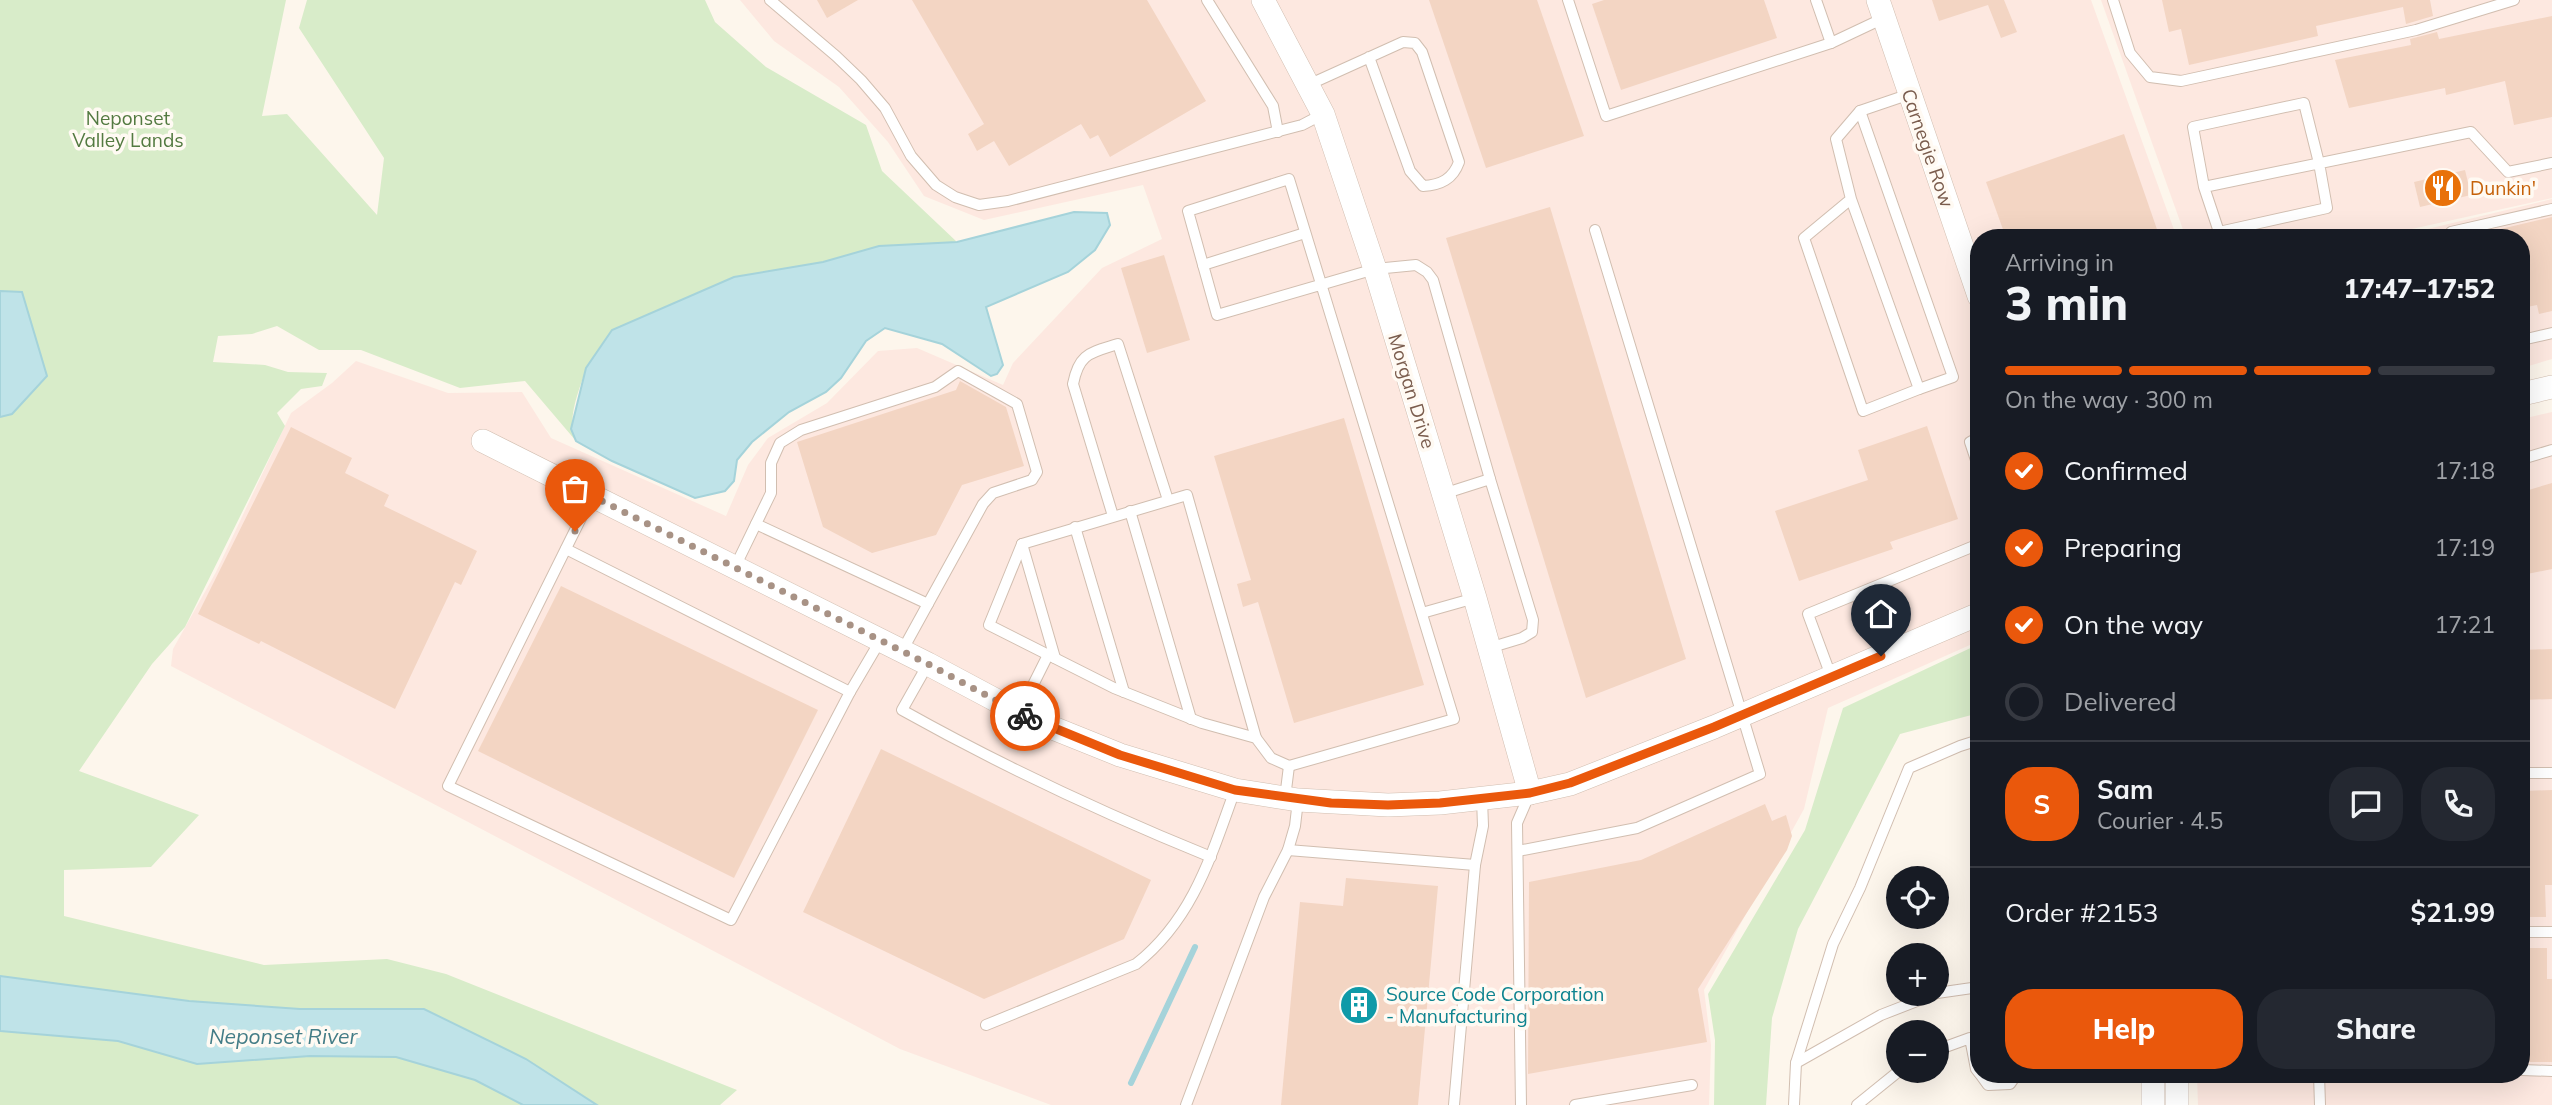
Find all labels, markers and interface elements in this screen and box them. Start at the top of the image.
street label: Carnegie Row [1896,86,1960,210]
park label: Neponset Valley Lands [72,106,184,152]
restaurant icon: Dunkin' [2422,167,2464,209]
place label: Dunkin' [2470,176,2536,200]
text: Arriving in [2005,248,2114,277]
text: 17:47–17:52 [2344,272,2495,305]
text: 3 min [2005,274,2128,332]
street label: Morgan Drive [1383,331,1441,451]
text: On the way · 300 m [2005,385,2213,414]
icon: check [2005,452,2043,490]
text: Confirmed [2064,454,2188,487]
text: 17:18 [2435,456,2495,485]
pin [545,459,605,531]
icon: bag [556,470,594,508]
icon: check [2005,529,2043,567]
text: Preparing [2064,531,2182,564]
text: 17:19 [2435,533,2495,562]
pin [1851,584,1911,656]
icon: home [1862,595,1900,633]
icon: check [2005,606,2043,644]
text: On the way [2064,608,2203,641]
text: 17:21 [2435,610,2495,639]
courier [990,681,1060,751]
text: Delivered [2064,685,2177,718]
icon: bike [1006,697,1044,735]
button: chat [2329,767,2403,841]
button: phone [2421,767,2495,841]
text: Sam [2097,773,2153,806]
text: S [2034,788,2050,821]
text: Courier · 4.5 [2097,806,2223,835]
map controls [1886,866,1949,1083]
button: locate [1886,866,1949,929]
text: Order #2153 [2005,896,2158,929]
text: $21.99 [2411,896,2495,929]
button: + [1886,943,1949,1006]
place label: Source Code Corporation - Manufacturing [1386,982,1605,1028]
building icon: Source Code Corporation - Manufacturing [1338,984,1380,1026]
button: Help [2005,989,2243,1069]
button: Share [2257,989,2495,1069]
button: − [1886,1020,1949,1083]
water label: Neponset River [209,1023,358,1049]

